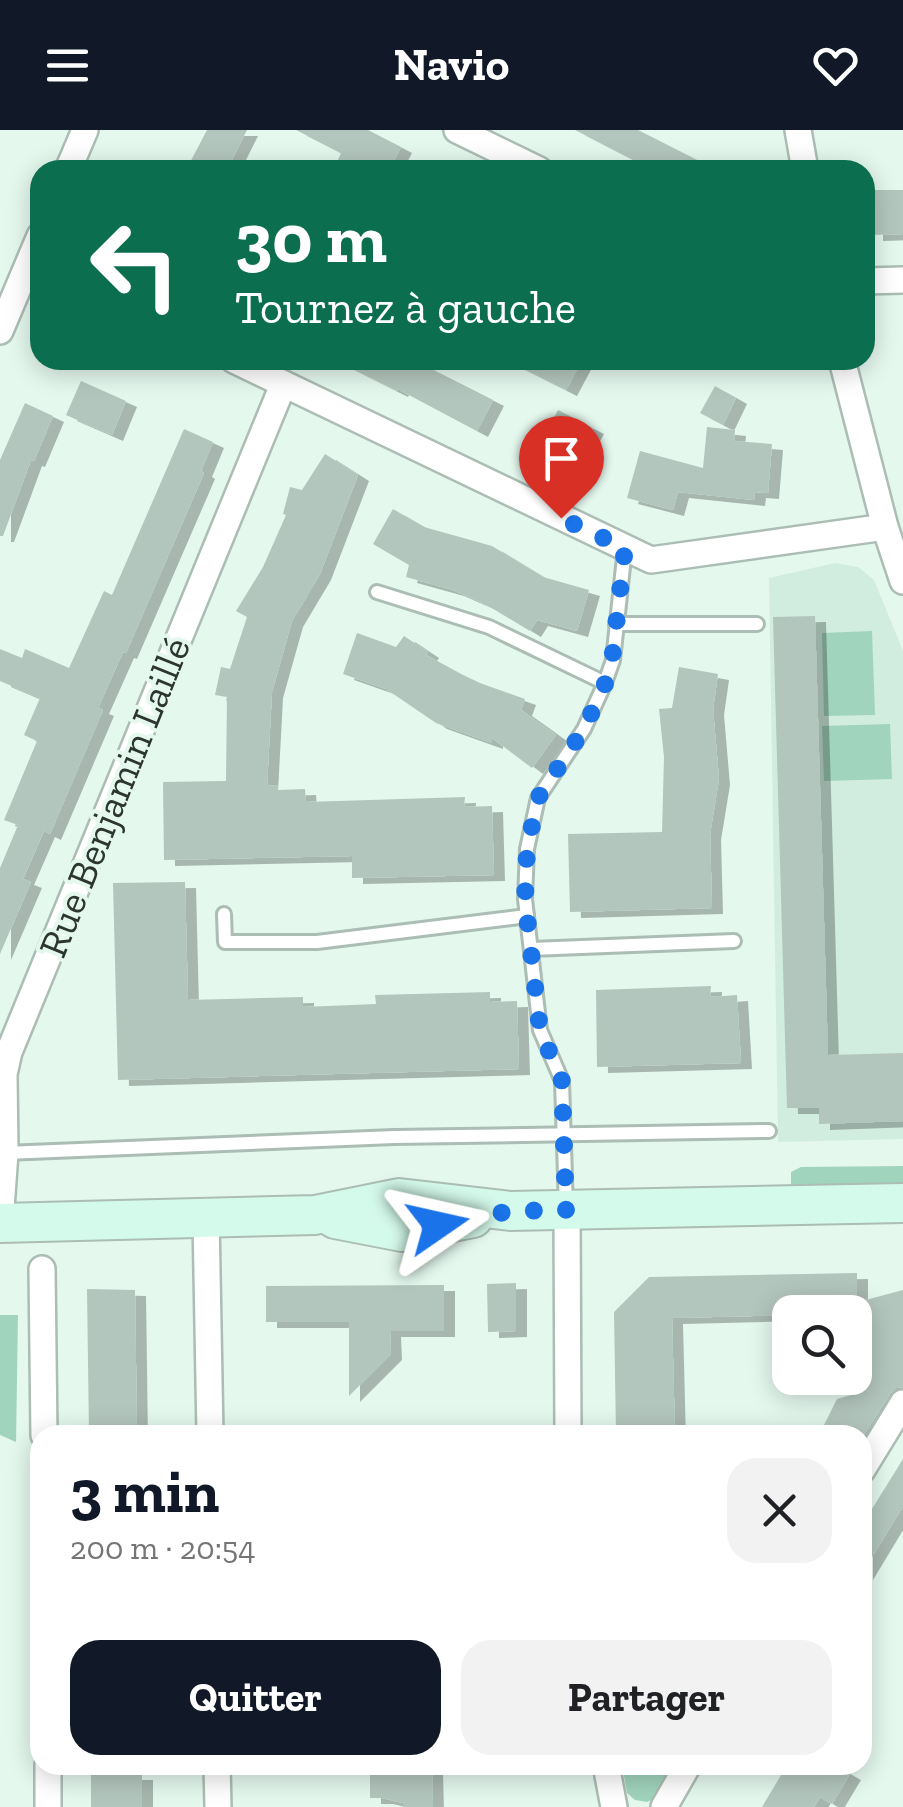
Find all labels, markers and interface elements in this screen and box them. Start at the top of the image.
icon: menu [40,38,95,93]
text: Navio [394,38,509,92]
icon: heart [808,38,863,93]
text: 30 m [235,196,387,280]
icon: left [70,200,200,330]
text: Tournez à gauche [235,281,576,335]
pin [519,416,604,519]
icon: arrive [534,431,589,486]
street label: Rue Benjamin Laillé [28,630,200,964]
position arrow [386,1173,490,1277]
map controls [772,1295,872,1395]
button: search [772,1295,872,1395]
text: 3 min [70,1455,219,1527]
button: close [727,1458,832,1563]
text: 200 m · 20:54 [70,1529,255,1567]
button: Quitter [70,1640,441,1755]
button: Partager [461,1640,832,1755]

